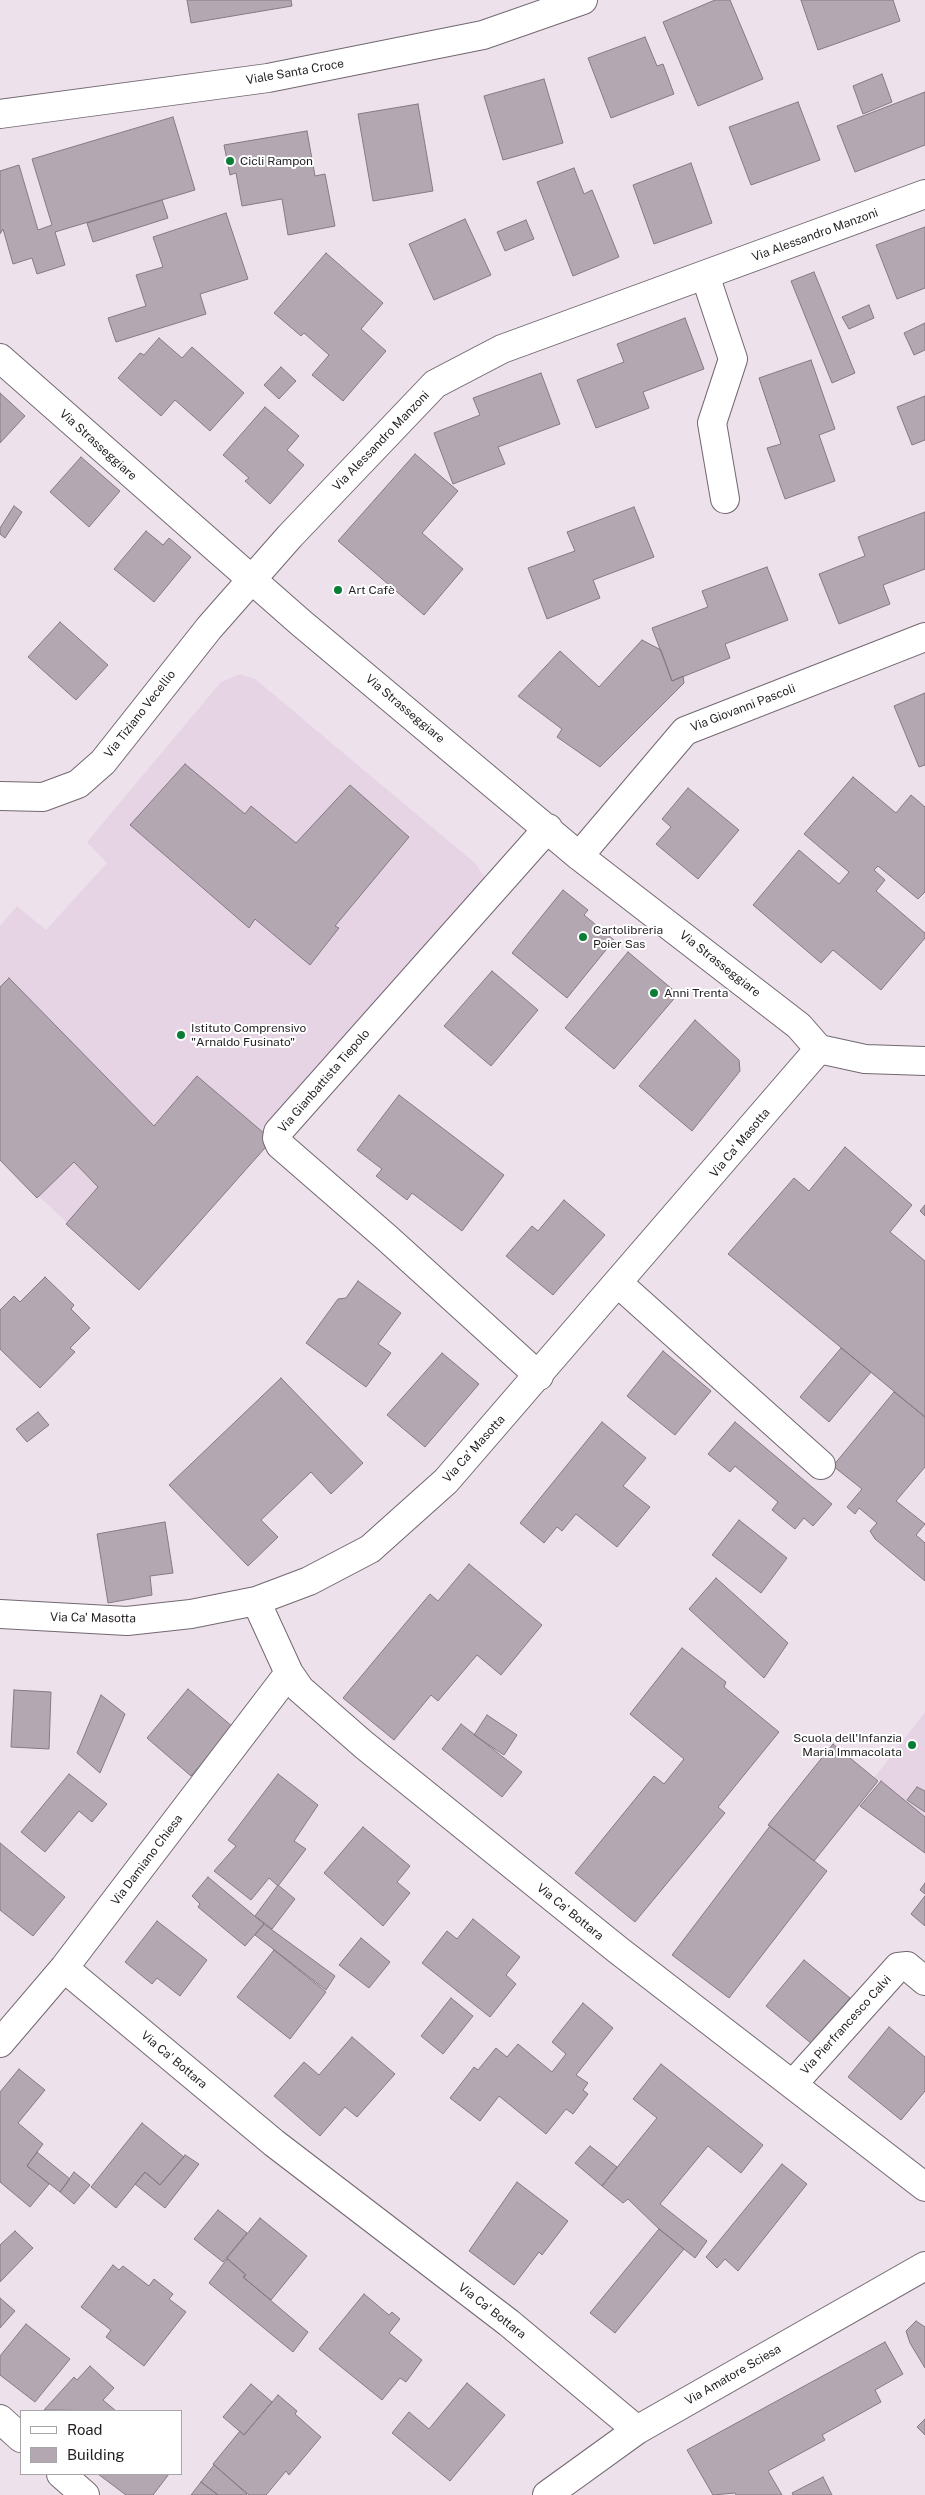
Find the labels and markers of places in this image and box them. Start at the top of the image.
place label: Cicli Rampon [240,154,313,168]
marker: Cicli Rampon [224,155,236,167]
place label: Art Cafè [348,583,395,597]
marker: Art Cafè [332,584,344,596]
place label: Cartolibreria Poier Sas [593,923,663,951]
marker: Cartolibreria Poier Sas [577,931,589,943]
place label: Anni Trenta [664,986,728,1000]
marker: Anni Trenta [648,987,660,999]
place label: Istituto Comprensivo "Arnaldo Fusinato" [191,1021,306,1049]
marker: Istituto Comprensivo "Arnaldo Fusinato" [175,1029,187,1041]
place label: Scuola dell'Infanzia Maria Immacolata [793,1731,902,1759]
marker: Scuola dell'Infanzia Maria Immacolata [906,1739,918,1751]

